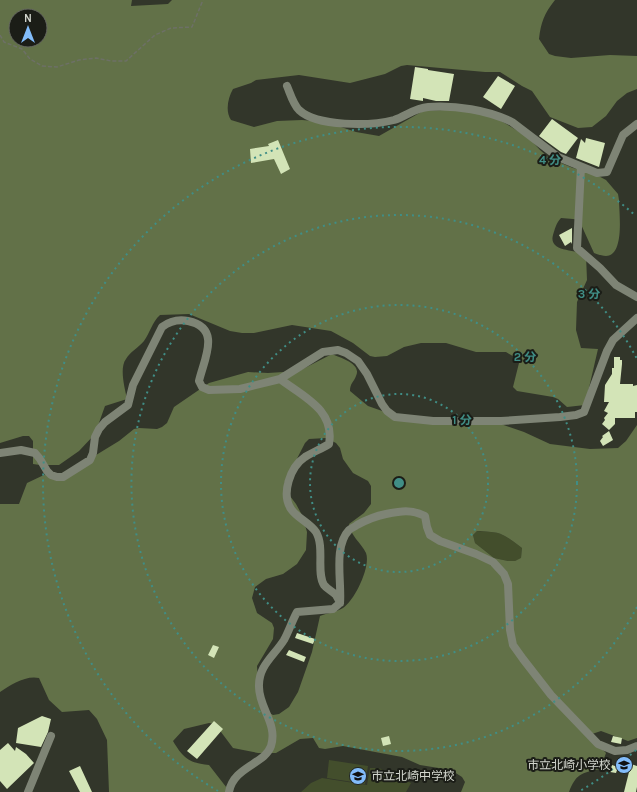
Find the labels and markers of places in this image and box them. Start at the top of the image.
centre of rings [392,476,406,490]
school or university icon: 市立北崎小学校 [614,755,634,775]
place label: 市立北崎小学校 [527,758,611,772]
school or university icon: 市立北崎中学校 [348,766,368,786]
place label: 市立北崎中学校 [371,769,455,783]

